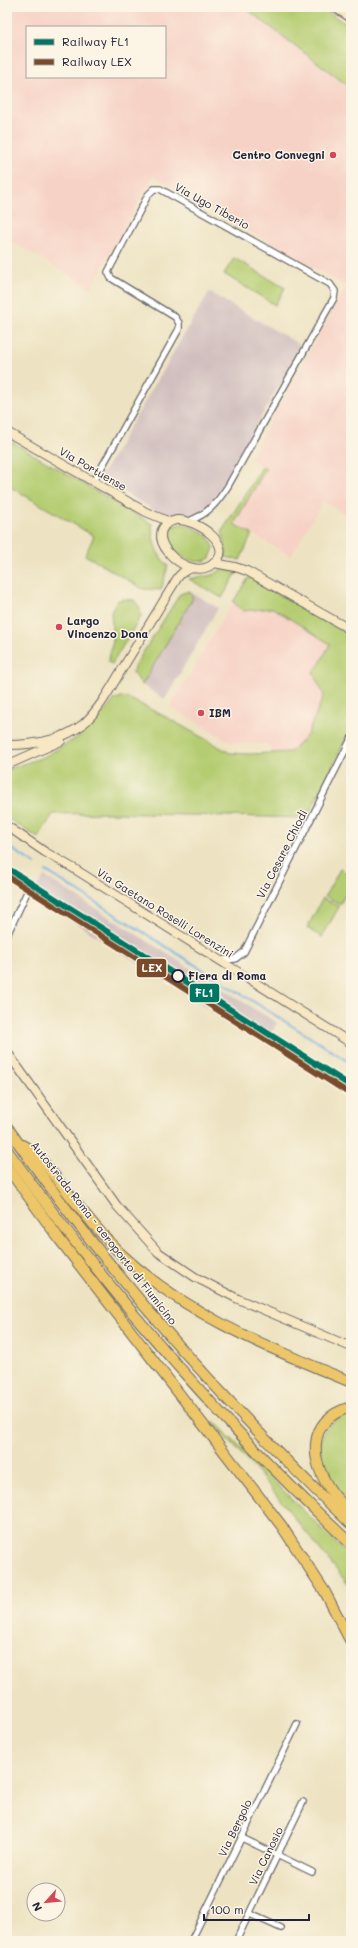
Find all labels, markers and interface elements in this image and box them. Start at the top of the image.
legend [26,26,166,78]
text: Railway FL1 [62,33,129,49]
text: Railway LEX [62,53,132,69]
place label: Centro Convegni [232,147,325,162]
marker: Centro Convegni [328,150,338,160]
street label: Via Ugo Tiberio [172,179,253,233]
street label: Via Portuense [57,443,130,494]
place label: Largo Vincenzo Dona [67,613,148,641]
marker: Largo Vincenzo Dona [54,622,64,632]
place label: IBM [209,705,231,720]
marker: IBM [196,708,206,718]
street label: Via Cesare Chiodi [253,807,310,901]
street label: Via Gaetano Roselli Lorenzini [94,864,236,961]
line badge: LEX [136,958,167,978]
text: LEX [142,960,162,975]
place label: Fiera di Roma [188,968,266,983]
marker: Fiera di Roma [171,969,185,983]
line badge: FL1 [189,983,220,1003]
text: FL1 [195,985,213,1000]
street label: Autostrada Roma - aeroporto di Fiumicino [28,1138,181,1328]
street label: Via Bergolo [214,1796,255,1859]
street label: Via Canosio [245,1824,286,1888]
north arrow [26,1882,66,1922]
scale bar [204,1896,309,1922]
text: N [28,1900,45,1914]
text: 100 m [210,1901,244,1917]

